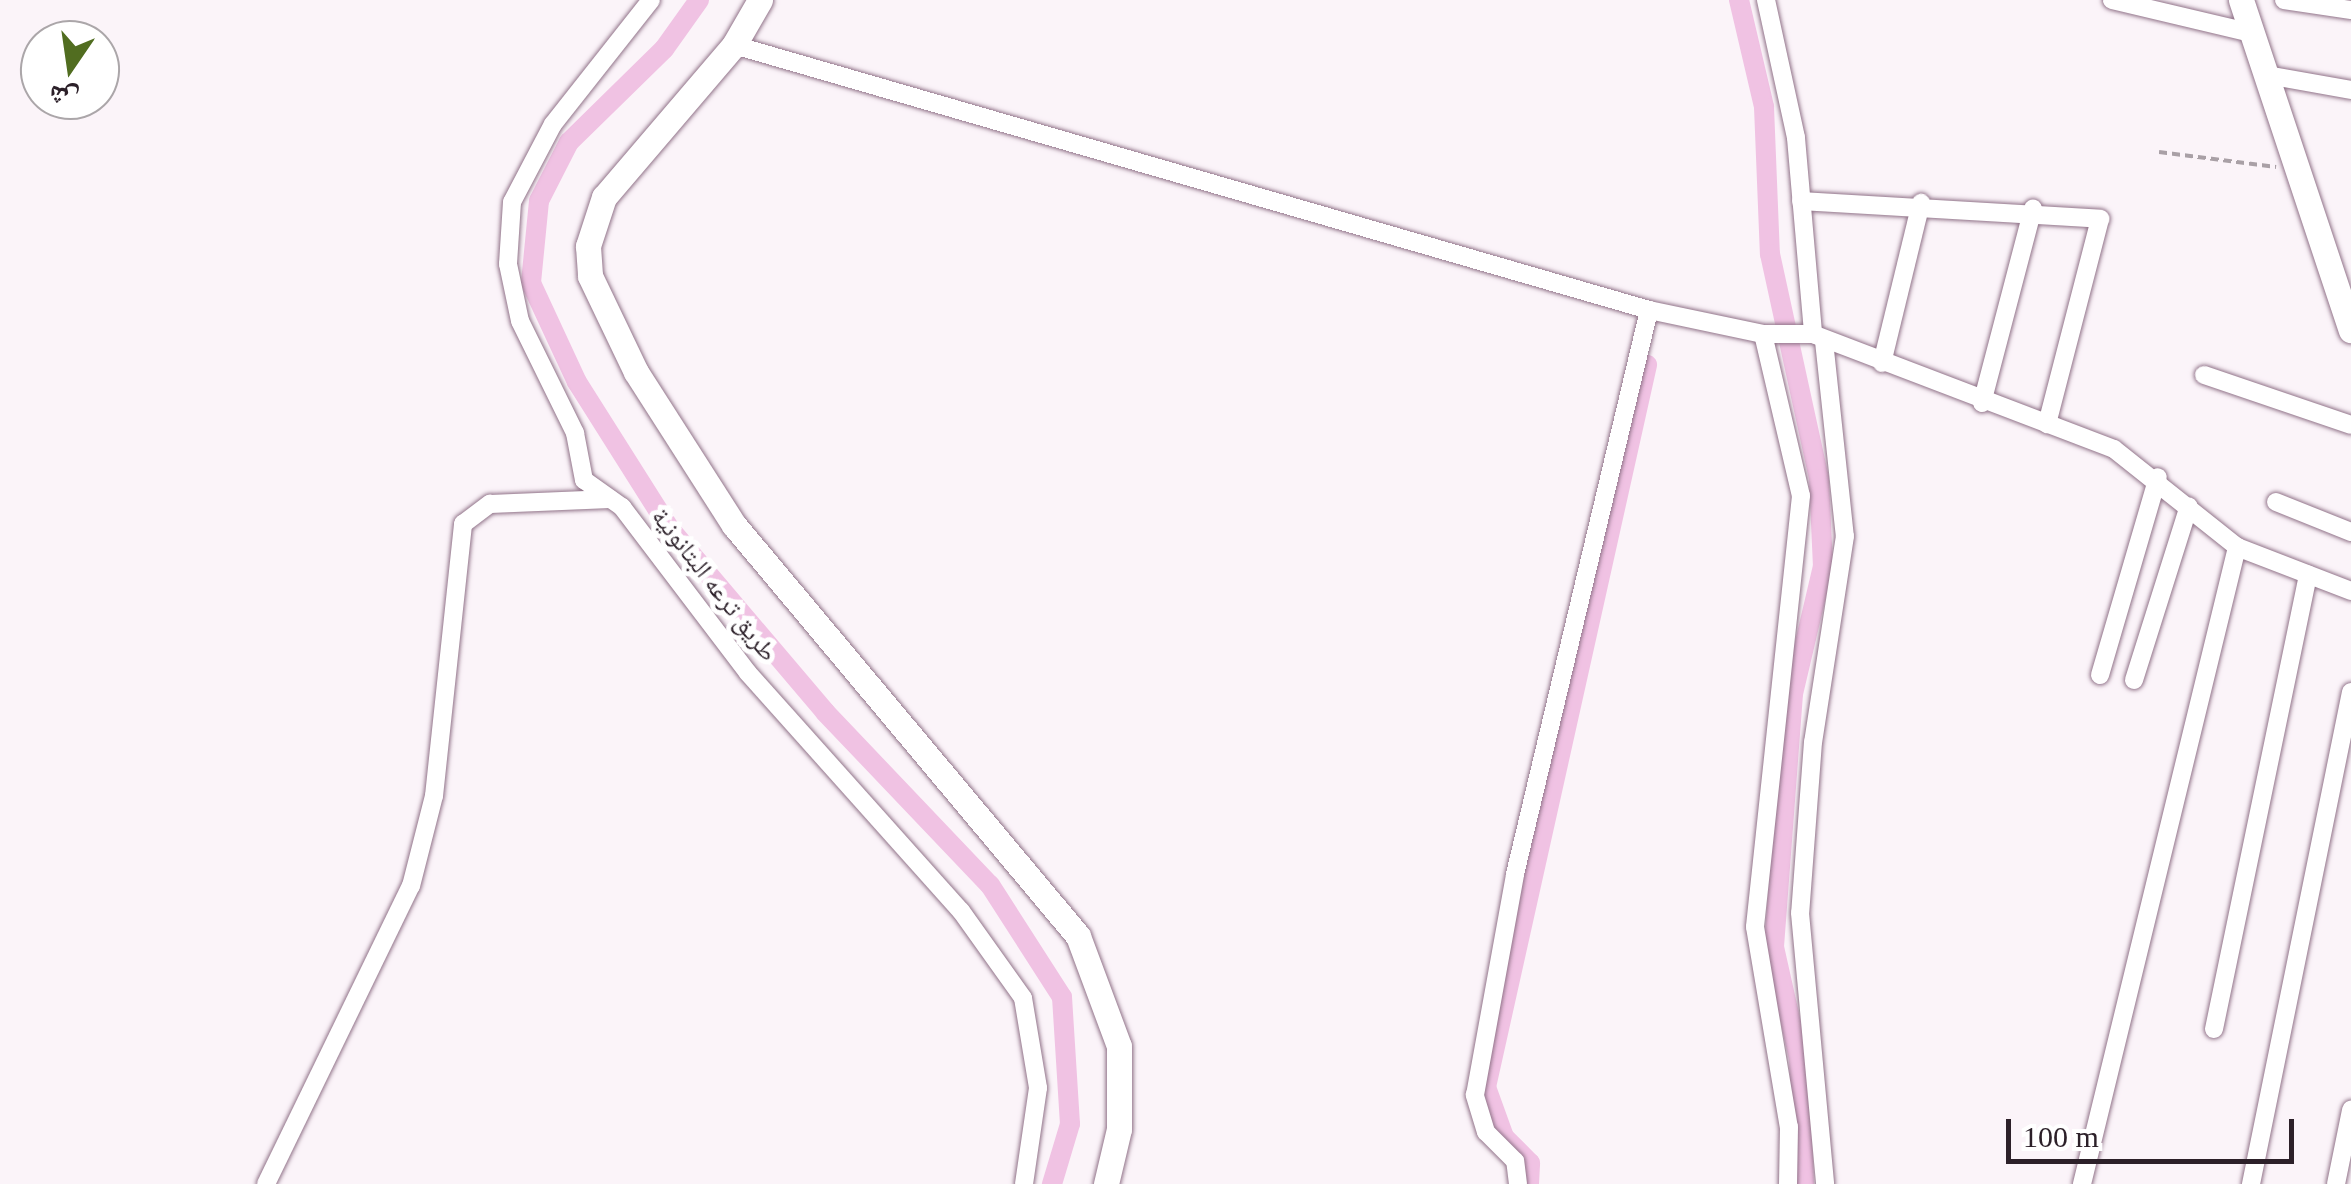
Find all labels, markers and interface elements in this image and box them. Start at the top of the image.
north arrow [20,20,120,120]
text: ش [46,79,82,116]
street label: طريق ترعه البتانونية [645,502,783,668]
scale bar [2011,1099,2298,1161]
text: 100 m [2023,1120,2099,1153]

